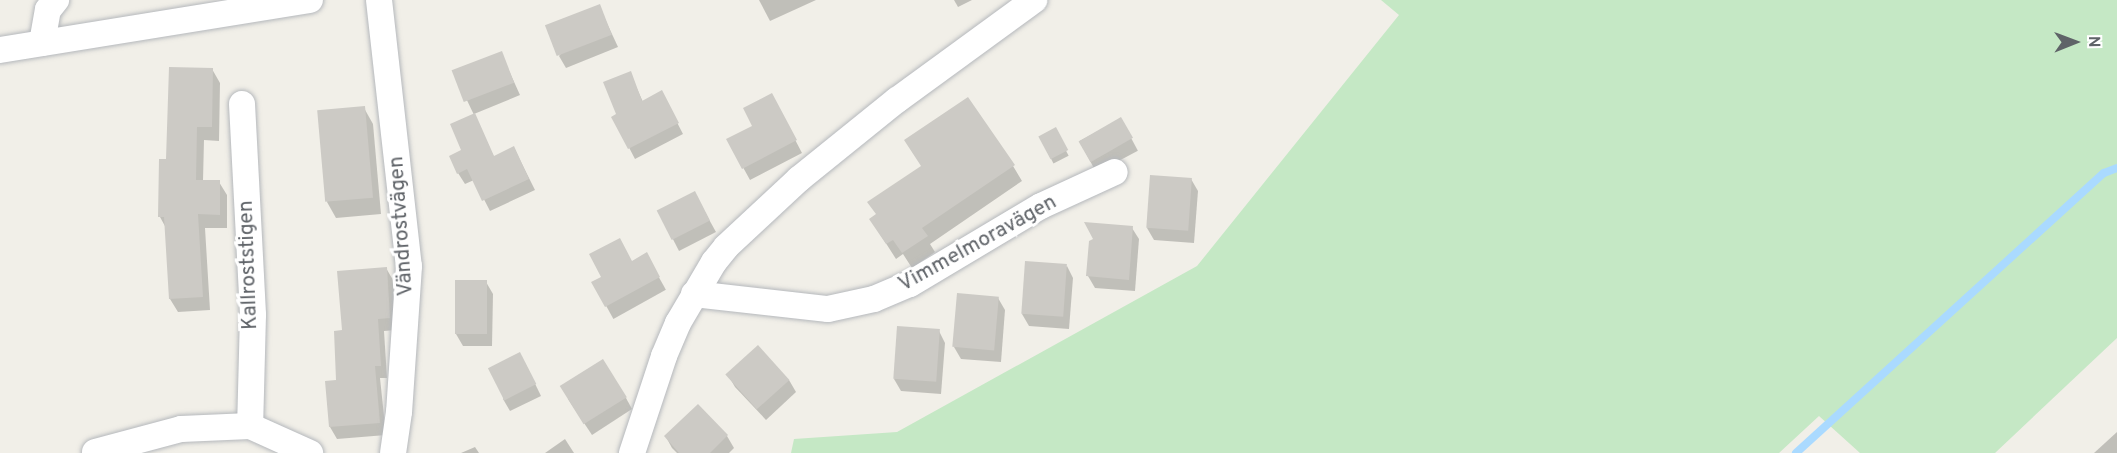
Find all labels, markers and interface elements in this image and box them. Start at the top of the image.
north arrow [2045,12,2105,72]
text: N [2083,36,2103,48]
street label: Vändrostvägen [385,155,419,297]
street label: Vimmelmoravägen [895,190,1061,298]
street label: Kallroststigen [234,200,264,330]

